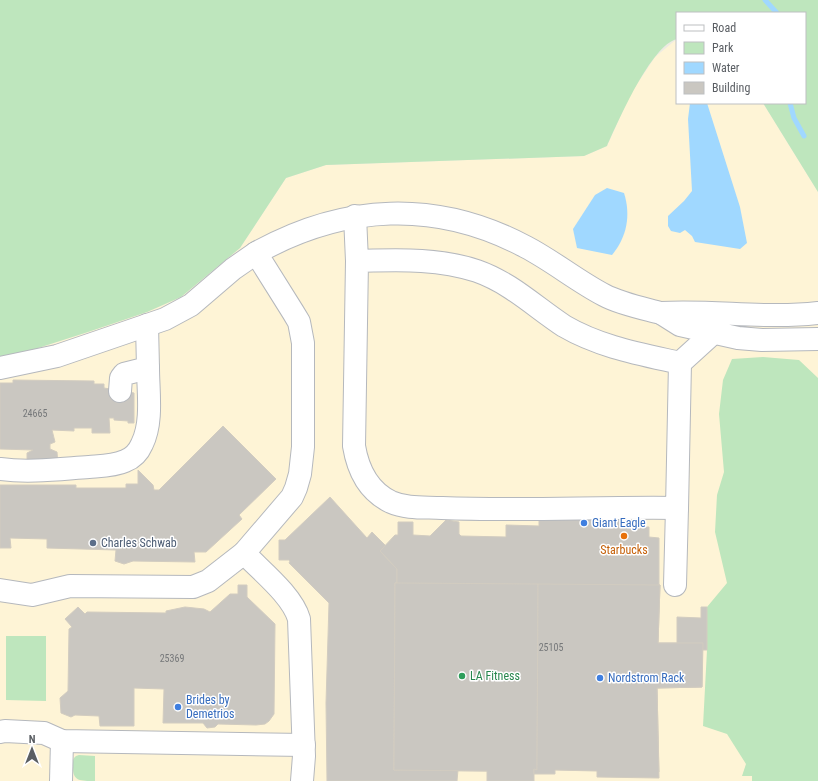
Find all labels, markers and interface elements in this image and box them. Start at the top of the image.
legend [676,12,806,104]
text: Road [712,21,736,35]
text: Park [712,41,734,55]
text: Water [712,61,740,75]
text: Building [712,81,750,95]
house number: 24665 [23,408,47,419]
place label: Giant Eagle [592,516,646,530]
marker: Giant Eagle [579,518,589,528]
marker: Starbucks [619,531,629,541]
place label: Charles Schwab [101,536,177,550]
marker: Charles Schwab [88,538,98,548]
place label: Starbucks [600,543,648,557]
house number: 25105 [539,642,563,653]
house number: 25369 [160,653,184,664]
place label: LA Fitness [470,669,520,683]
marker: LA Fitness [457,671,467,681]
place label: Nordstrom Rack [608,671,685,685]
marker: Nordstrom Rack [595,673,605,683]
place label: Brides by Demetrios [186,693,235,721]
marker: Brides by Demetrios [173,702,183,712]
north arrow [12,729,52,769]
text: N [29,733,36,746]

